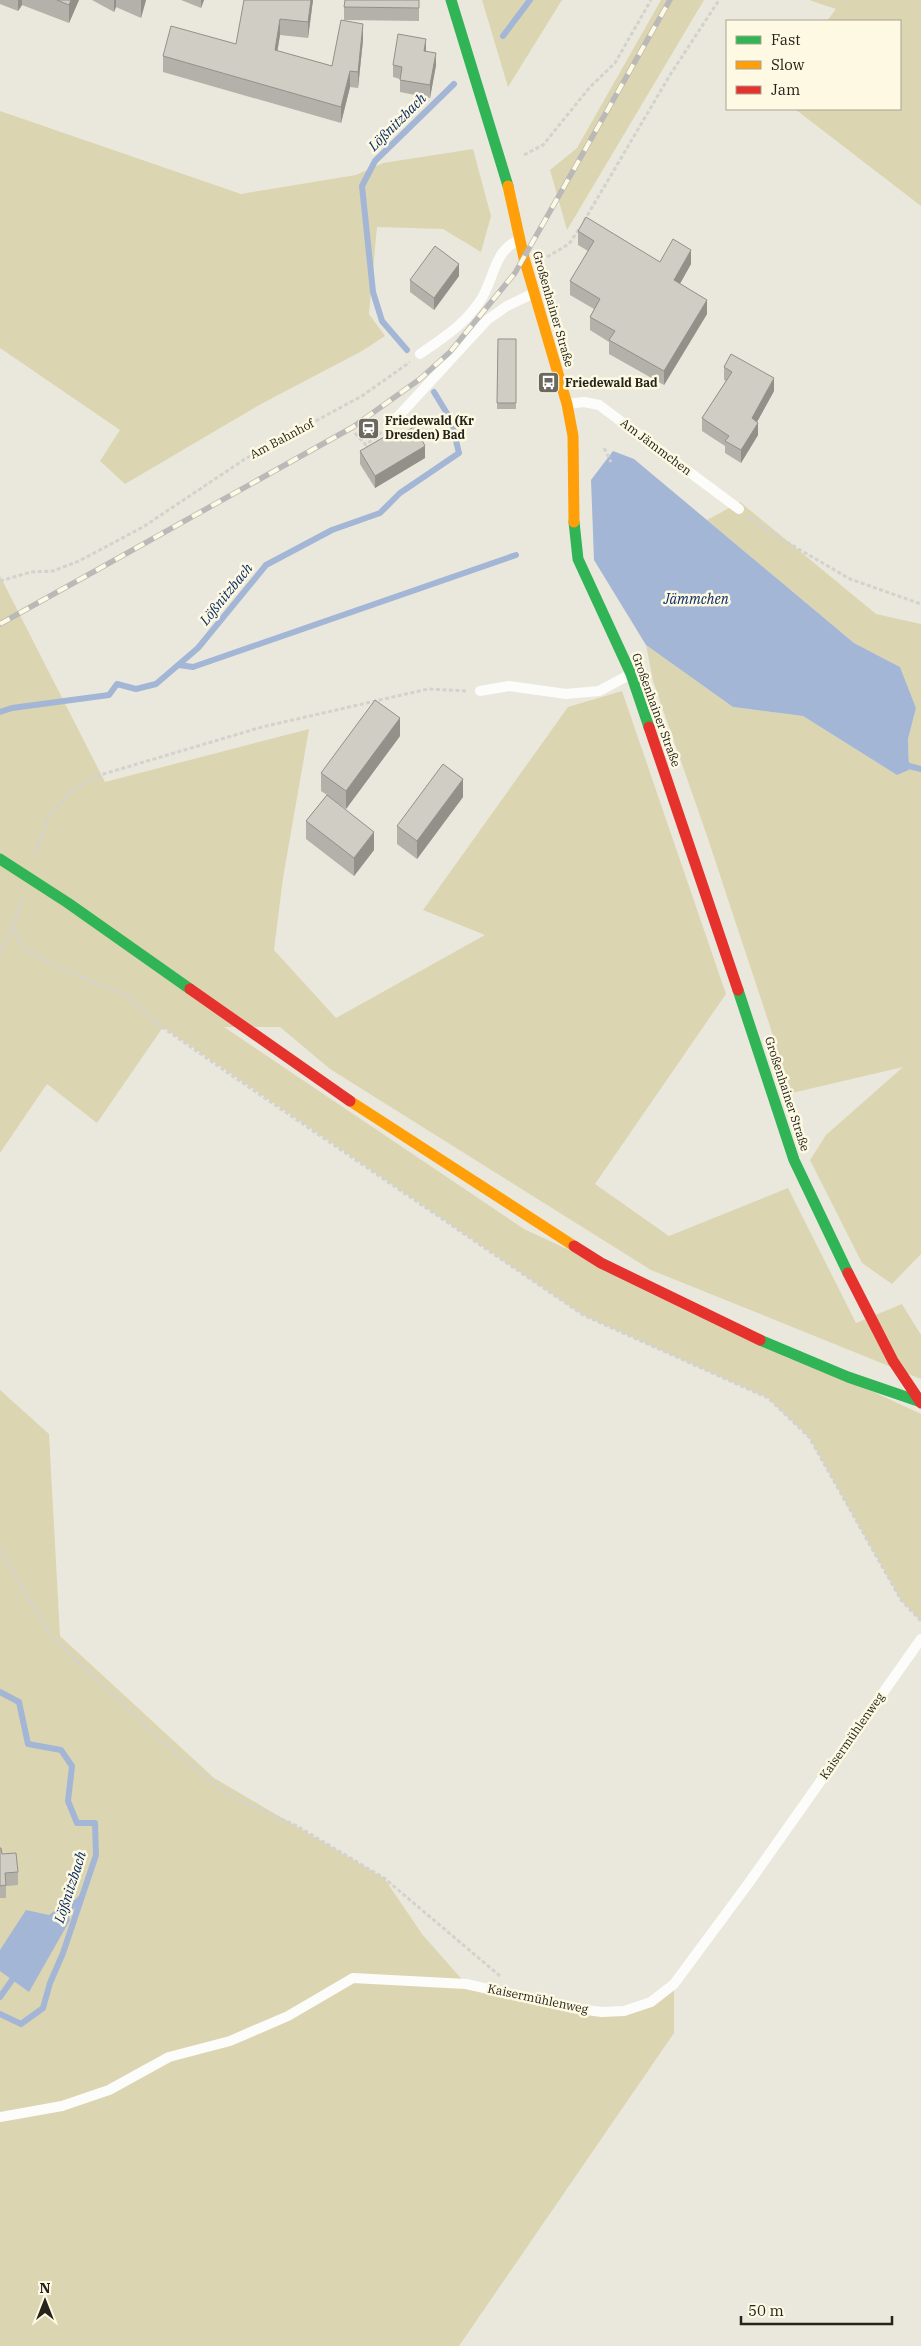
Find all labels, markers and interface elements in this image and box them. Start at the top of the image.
legend [726,20,901,110]
text: Fast [771,30,801,49]
text: Slow [771,55,805,74]
text: Jam [771,80,800,99]
water label: Lößnitzbach [364,89,430,155]
street label: Großenhainer Straße [530,249,577,369]
bus stop icon: Friedewald Bad [537,371,561,395]
place label: Friedewald Bad [565,375,658,390]
place label: Friedewald (Kr Dresden) Bad [385,413,474,442]
street label: Am Bahnhof [247,415,317,462]
street label: Am Jämmchen [618,415,695,478]
station icon: Friedewald (Kr Dresden) Bad [357,416,381,440]
water label: Lößnitzbach [195,559,257,629]
water label: Jämmchen [662,590,729,608]
street label: Großenhainer Straße [629,651,684,769]
street label: Großenhainer Straße [762,1035,813,1153]
street label: Kaisermühlenweg [816,1689,887,1782]
water label: Lößnitzbach [50,1849,90,1926]
street label: Kaisermühlenweg [486,1981,590,2017]
north arrow [20,2276,70,2326]
text: N [39,2279,51,2297]
scale bar [741,2294,892,2326]
text: 50 m [748,2301,784,2320]

